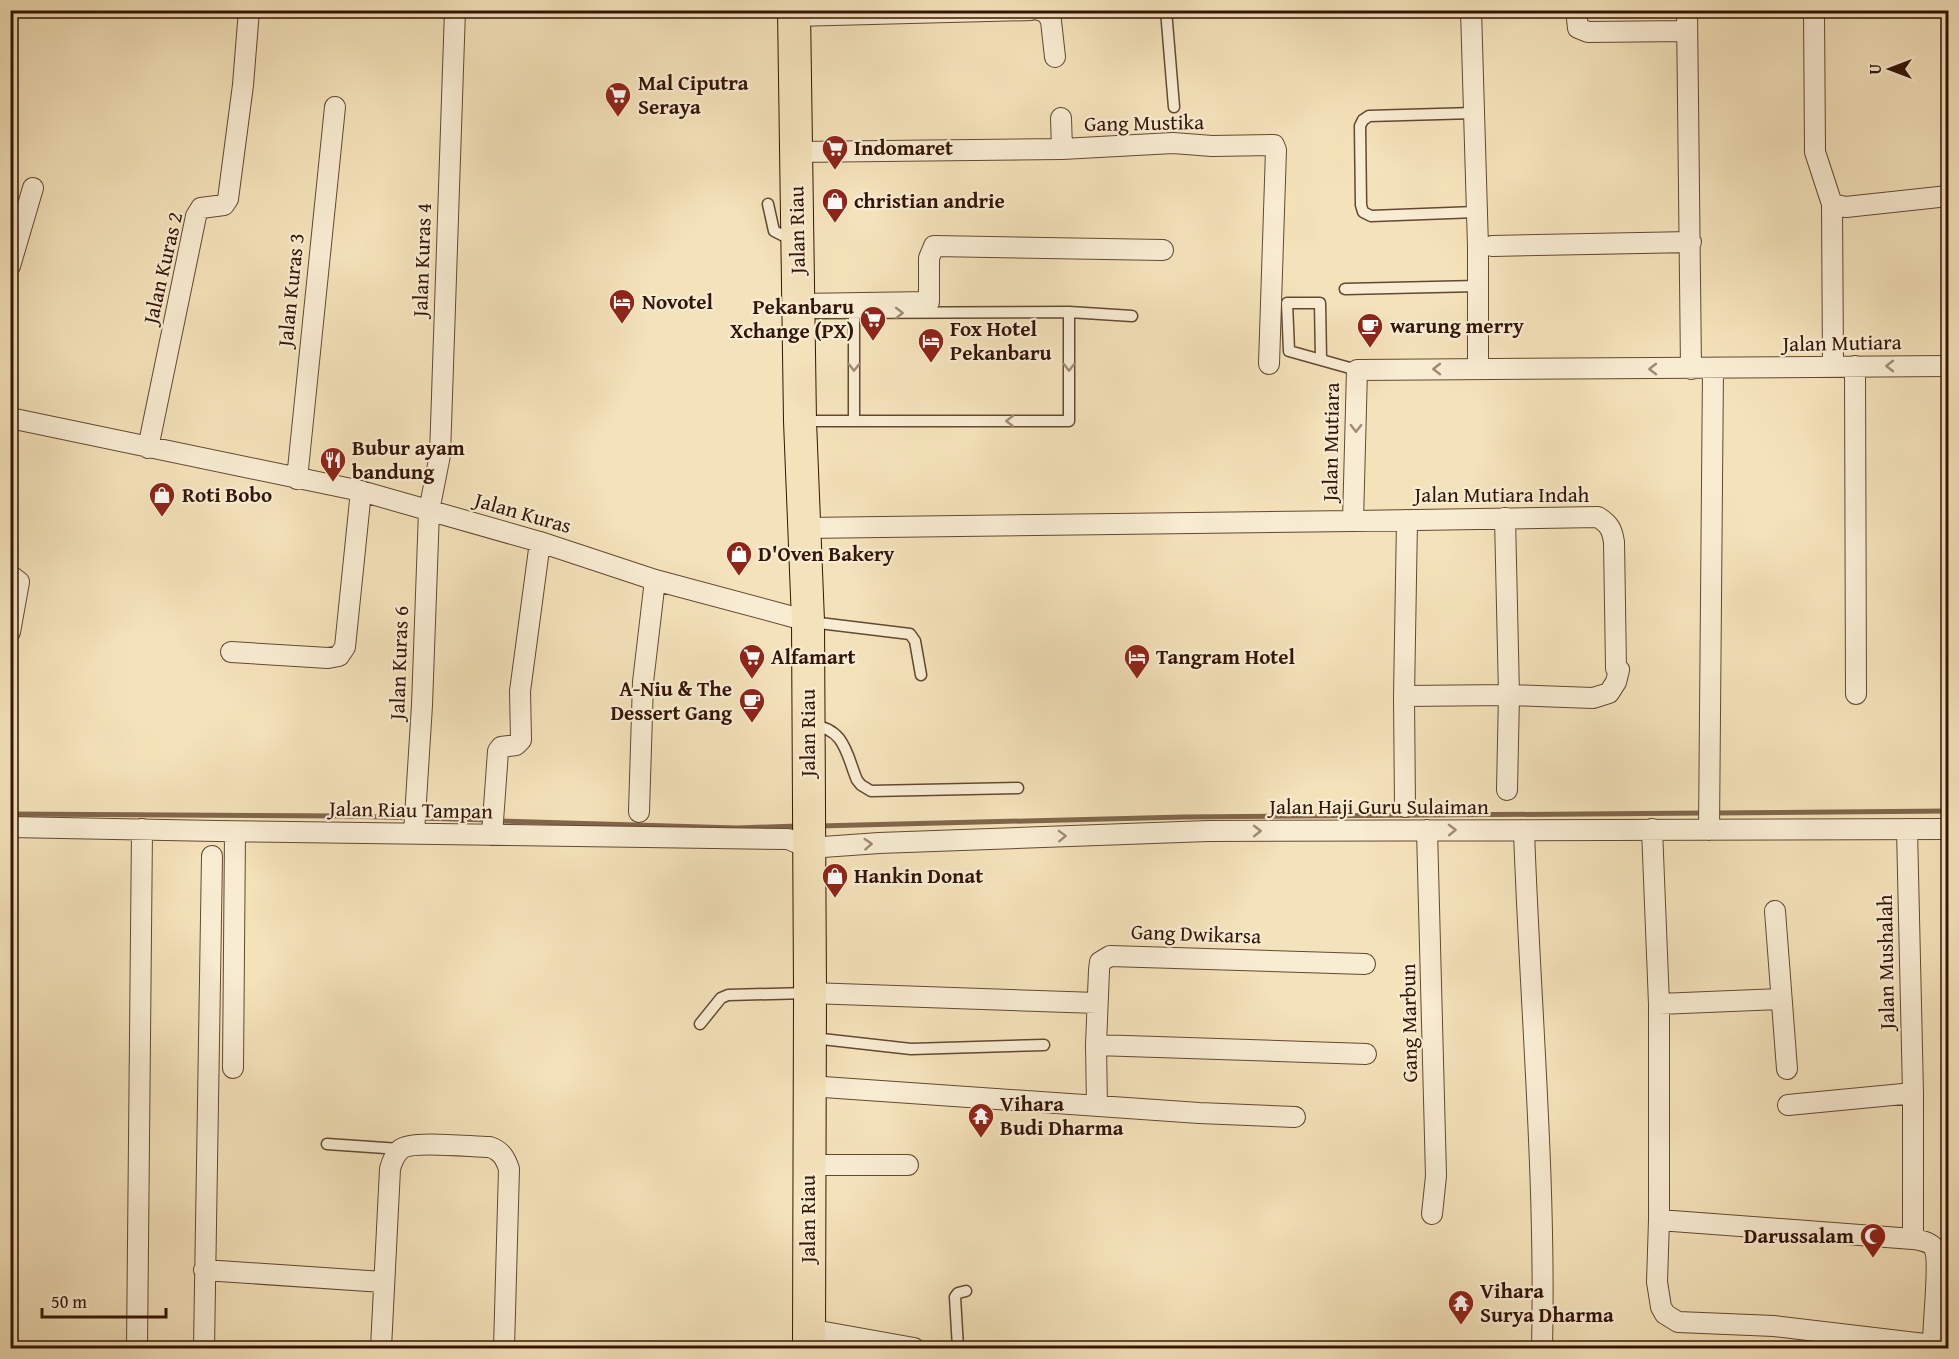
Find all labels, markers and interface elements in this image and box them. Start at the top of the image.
north arrow [1860,39,1920,99]
text: U [1863,63,1887,74]
place label: Mal Ciputra Seraya [638,67,749,122]
supermarket icon: Mal Ciputra Seraya [603,80,633,118]
street label: Gang Mustika [1084,106,1204,139]
place label: Indomaret [854,132,953,163]
supermarket icon: Indomaret [820,133,850,171]
street label: Jalan Riau [780,185,813,277]
place label: christian andrie [854,185,1005,216]
shop icon: christian andrie [820,186,850,224]
street label: Jalan Kuras 4 [404,202,439,320]
street label: Jalan Kuras 2 [134,209,190,330]
street label: Jalan Kuras 3 [269,232,312,351]
place label: Novotel [642,286,714,317]
hotel icon: Novotel [607,287,637,325]
place label: Pekanbaru Xchange (PX) [730,291,854,346]
supermarket icon: Pekanbaru Xchange (PX) [858,304,888,342]
one-way arrow [894,307,903,319]
place label: warung merry [1390,310,1524,341]
cafe icon: warung merry [1355,311,1385,349]
place label: Fox Hotel Pekanbaru [950,313,1052,368]
hotel icon: Fox Hotel Pekanbaru [916,326,946,364]
street label: Jalan Mutiara [1779,326,1902,359]
one-way arrow [1886,360,1895,372]
one-way arrow [1063,362,1075,371]
one-way arrow [848,363,860,372]
one-way arrow [1433,363,1442,375]
one-way arrow [1649,363,1658,375]
street label: Jalan Mutiara [1314,382,1347,505]
one-way arrow [1006,415,1015,427]
one-way arrow [1349,424,1362,433]
place label: Bubur ayam bandung [352,432,465,487]
restaurant icon: Bubur ayam bandung [318,445,348,483]
place label: Roti Bobo [182,479,272,510]
street label: Jalan Mutiara Indah [1412,479,1590,510]
shop icon: Roti Bobo [147,480,177,518]
street label: Jalan Kuras [468,483,575,541]
place label: D'Oven Bakery [758,538,895,569]
shop icon: D'Oven Bakery [724,539,754,577]
street label: Jalan Kuras 6 [381,605,416,723]
place label: Alfamart [771,641,855,672]
place label: Tangram Hotel [1156,641,1296,672]
supermarket icon: Alfamart [737,642,767,680]
hotel icon: Tangram Hotel [1122,642,1152,680]
place label: A-Niu & The Dessert Gang [610,673,733,728]
cafe icon: A-Niu & The Dessert Gang [737,686,767,724]
street label: Jalan Riau [792,688,823,780]
street label: Jalan Haji Guru Sulaiman [1266,791,1489,822]
street label: Jalan Riau Tampan [326,793,493,826]
one-way arrow [1448,824,1457,836]
one-way arrow [1253,825,1262,837]
one-way arrow [1058,830,1067,843]
one-way arrow [863,838,872,851]
place label: Hankin Donat [854,860,983,891]
shop icon: Hankin Donat [820,861,850,899]
street label: Jalan Mushalah [1869,894,1902,1033]
street label: Gang Dwikarsa [1130,916,1262,951]
street label: Gang Marbun [1392,963,1425,1083]
place label: Vihara Budi Dharma [1000,1088,1124,1143]
temple icon: Vihara Budi Dharma [966,1101,996,1139]
street label: Jalan Riau [792,1174,823,1266]
place label: Darussalam [1744,1220,1854,1251]
mosque icon: Darussalam [1858,1221,1888,1259]
place label: Vihara Surya Dharma [1480,1275,1614,1330]
scale bar [42,1281,166,1319]
text: 50 m [51,1288,87,1315]
temple icon: Vihara Surya Dharma [1446,1288,1476,1326]

